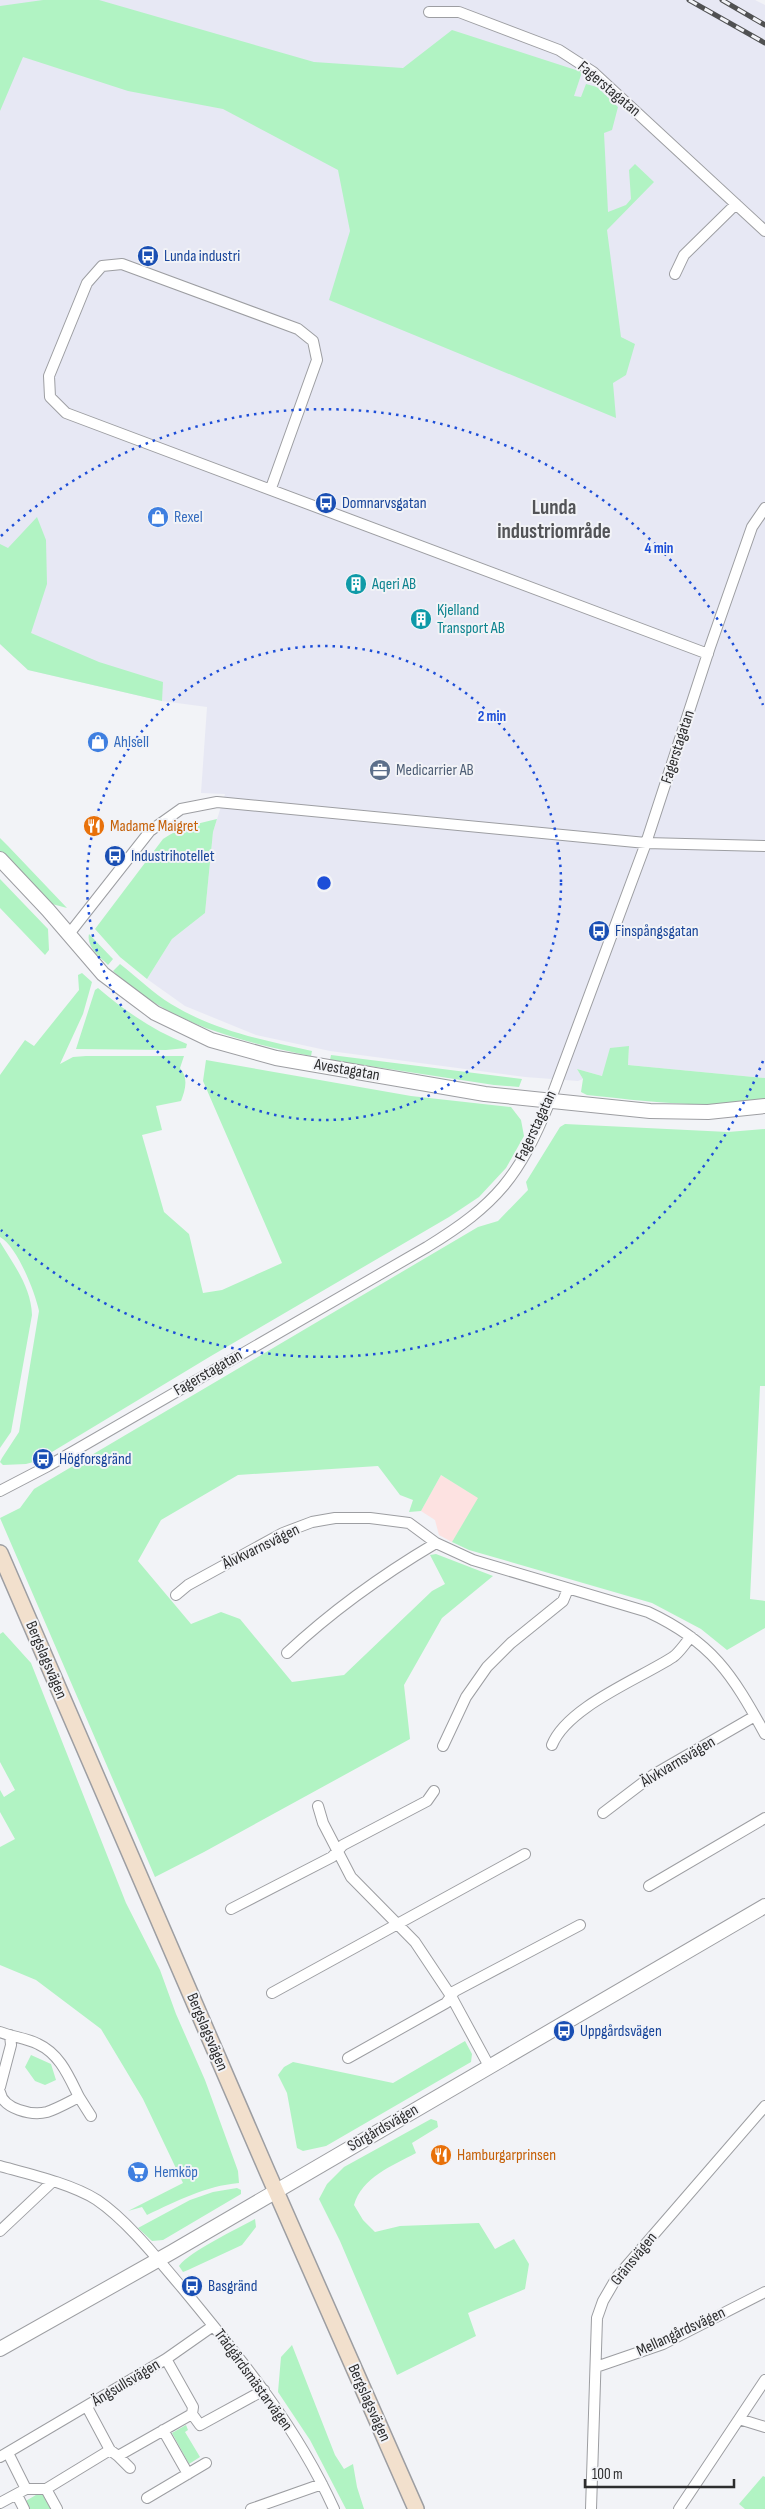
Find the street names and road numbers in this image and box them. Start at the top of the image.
street label: Fagerstagatan [574,57,644,121]
street label: Fagerstagatan [657,708,699,786]
street label: Avestagatan [312,1055,381,1085]
street label: Fagerstagatan [511,1088,561,1164]
street label: Fagerstagatan [170,1346,246,1400]
street label: Älvkvarnsvägen [219,1520,303,1574]
street label: Bergslagsvägen [21,1618,71,1702]
street label: Älvkvarnsvägen [637,1732,719,1792]
street label: Bergslagsvägen [182,1990,232,2074]
street label: Sörgårdsvägen [344,2100,422,2156]
street label: Gränsvägen [607,2229,661,2289]
street label: Mellangårdsvägen [634,2303,728,2361]
street label: Trädgårdsmästarvägen [210,2325,296,2435]
street label: Ängsullsvägen [88,2355,164,2411]
street label: Bergslagsvägen [343,2361,395,2445]

